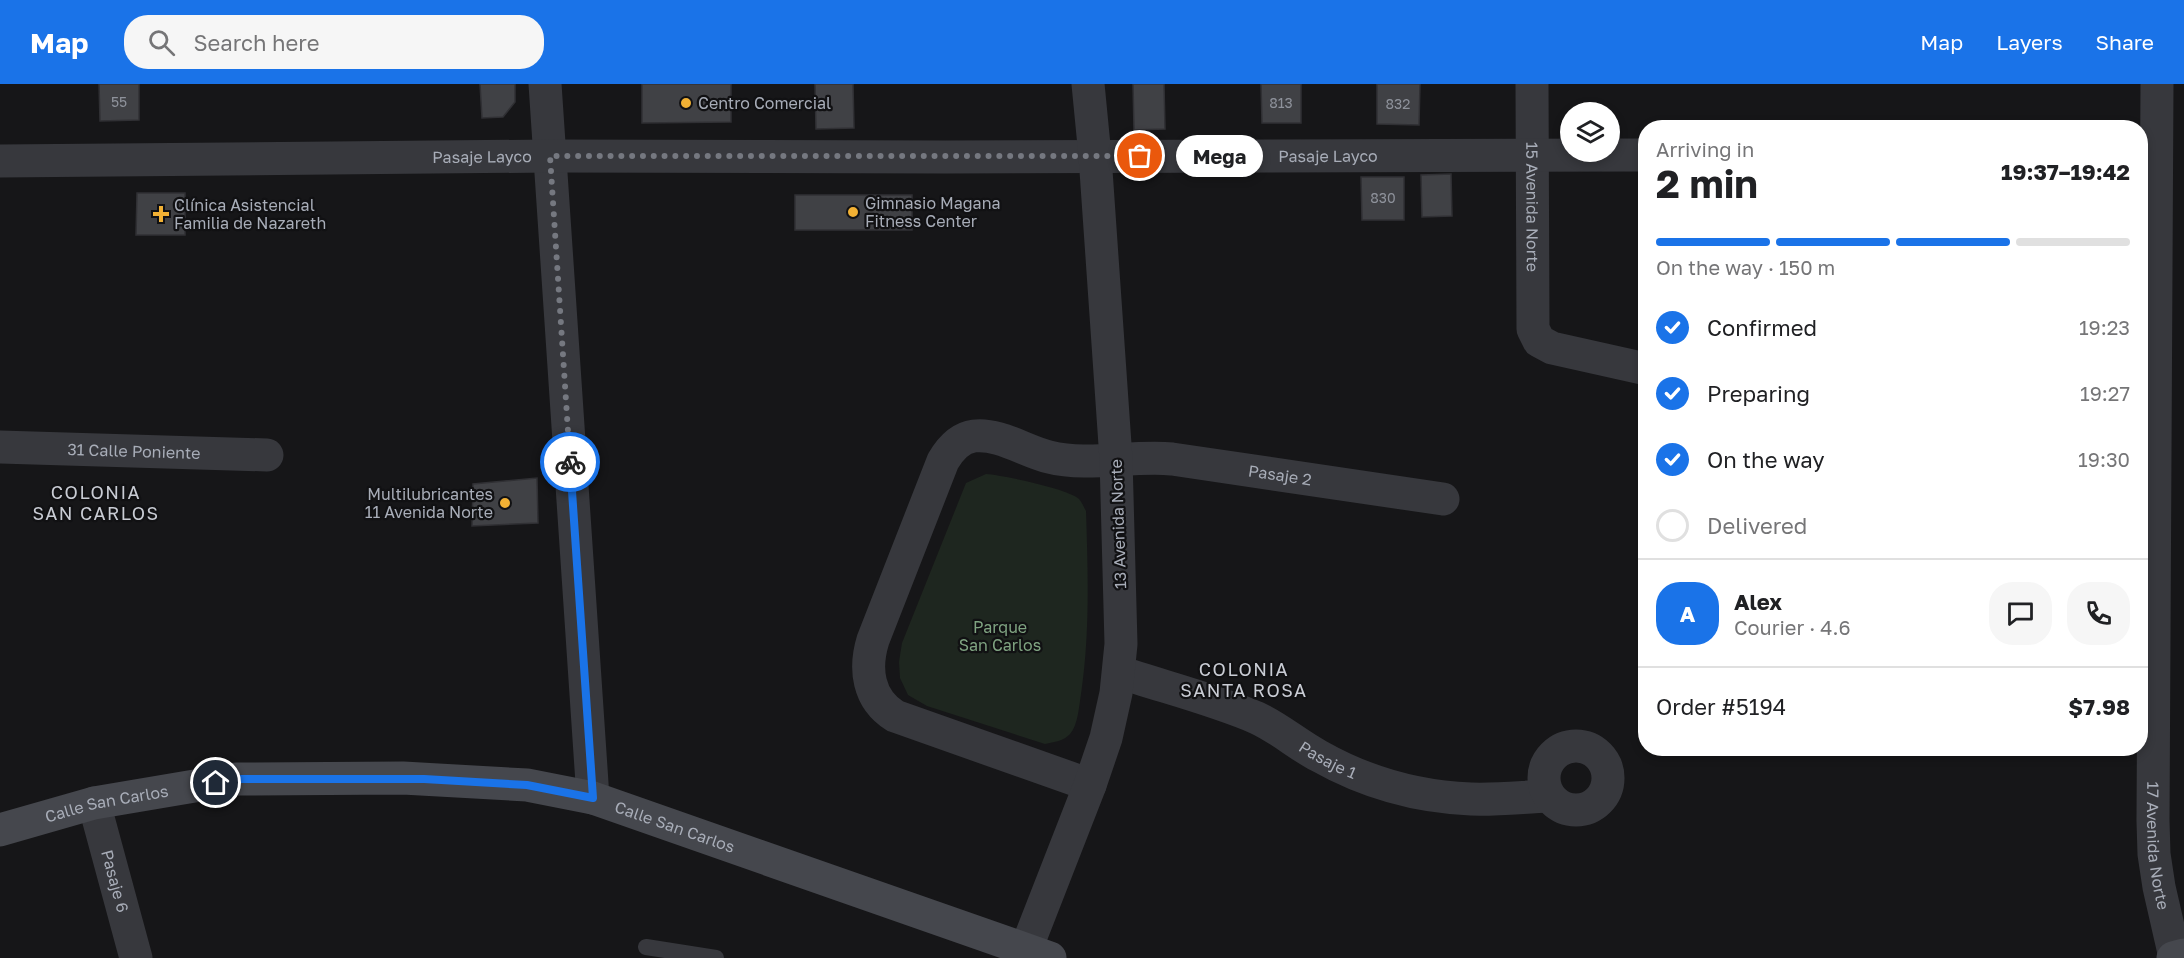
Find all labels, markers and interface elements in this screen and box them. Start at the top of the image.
search box [124,15,544,69]
text: Map [30,26,88,59]
icon: search [145,26,178,59]
text: Search here [193,29,319,56]
text: Map [1920,29,1963,55]
text: Layers [1996,29,2063,55]
text: Share [2096,29,2154,55]
house number: 55 [111,93,127,110]
place label: Centro Comercial [698,93,831,113]
house number: 813 [1269,94,1293,111]
house number: 832 [1386,95,1410,112]
marker: Centro Comercial [679,96,693,110]
map controls [1560,102,1620,162]
button: layers [1560,102,1620,162]
pin [1114,130,1165,181]
callout: Mega [1176,135,1263,177]
text: Arriving in [1656,137,1754,161]
icon: bag [1123,139,1156,172]
street label: 15 Avenida Norte [1522,142,1543,272]
text: Mega [1193,144,1246,168]
street label: Pasaje Layco [432,146,532,167]
street label: Pasaje Layco [1278,146,1378,166]
text: 19:37–19:42 [2001,158,2130,185]
text: 2 min [1656,160,1758,207]
house number: 830 [1370,189,1396,206]
place label: Gimnasio Magana Fitness Center [865,193,1001,231]
place label: Clínica Asistencial Familia de Nazareth [174,195,326,233]
marker: Clínica Asistencial Familia de Nazareth [152,205,170,223]
marker: Gimnasio Magana Fitness Center [846,205,860,219]
text: On the way · 150 m [1656,255,1835,279]
icon: check [1656,311,1689,344]
text: Confirmed [1707,314,1817,341]
text: 19:23 [2079,315,2130,339]
icon: check [1656,377,1689,410]
text: Preparing [1707,380,1810,407]
text: 19:27 [2080,381,2130,405]
courier [540,432,600,492]
street label: 31 Calle Poniente [67,439,201,463]
icon: check [1656,443,1689,476]
icon: bike [554,446,587,479]
text: On the way [1707,446,1825,473]
text: 19:30 [2078,447,2130,471]
street label: 13 Avenida Norte [1106,459,1130,589]
street label: Pasaje 2 [1247,460,1313,489]
district label: COLONIA SAN CARLOS [32,481,160,524]
place label: Multilubricantes 11 Avenida Norte [365,484,493,522]
marker: Multilubricantes 11 Avenida Norte [498,496,512,510]
text: Delivered [1707,512,1807,539]
button: chat [1989,582,2052,645]
button: phone [2067,582,2130,645]
text: Alex [1734,588,1782,615]
text: A [1680,600,1695,627]
text: Courier · 4.6 [1734,615,1851,639]
park label: Parque San Carlos [959,617,1041,655]
district label: COLONIA SANTA ROSA [1180,658,1308,701]
text: Order #5194 [1656,693,1786,720]
text: $7.98 [2068,693,2130,720]
street label: Pasaje 1 [1295,737,1360,783]
pin [190,757,241,808]
icon: home [199,766,232,799]
street label: Calle San Carlos [43,781,170,827]
street label: 17 Avenida Norte [2143,781,2174,912]
street label: Calle San Carlos [612,796,737,857]
street label: Pasaje 6 [97,848,133,915]

